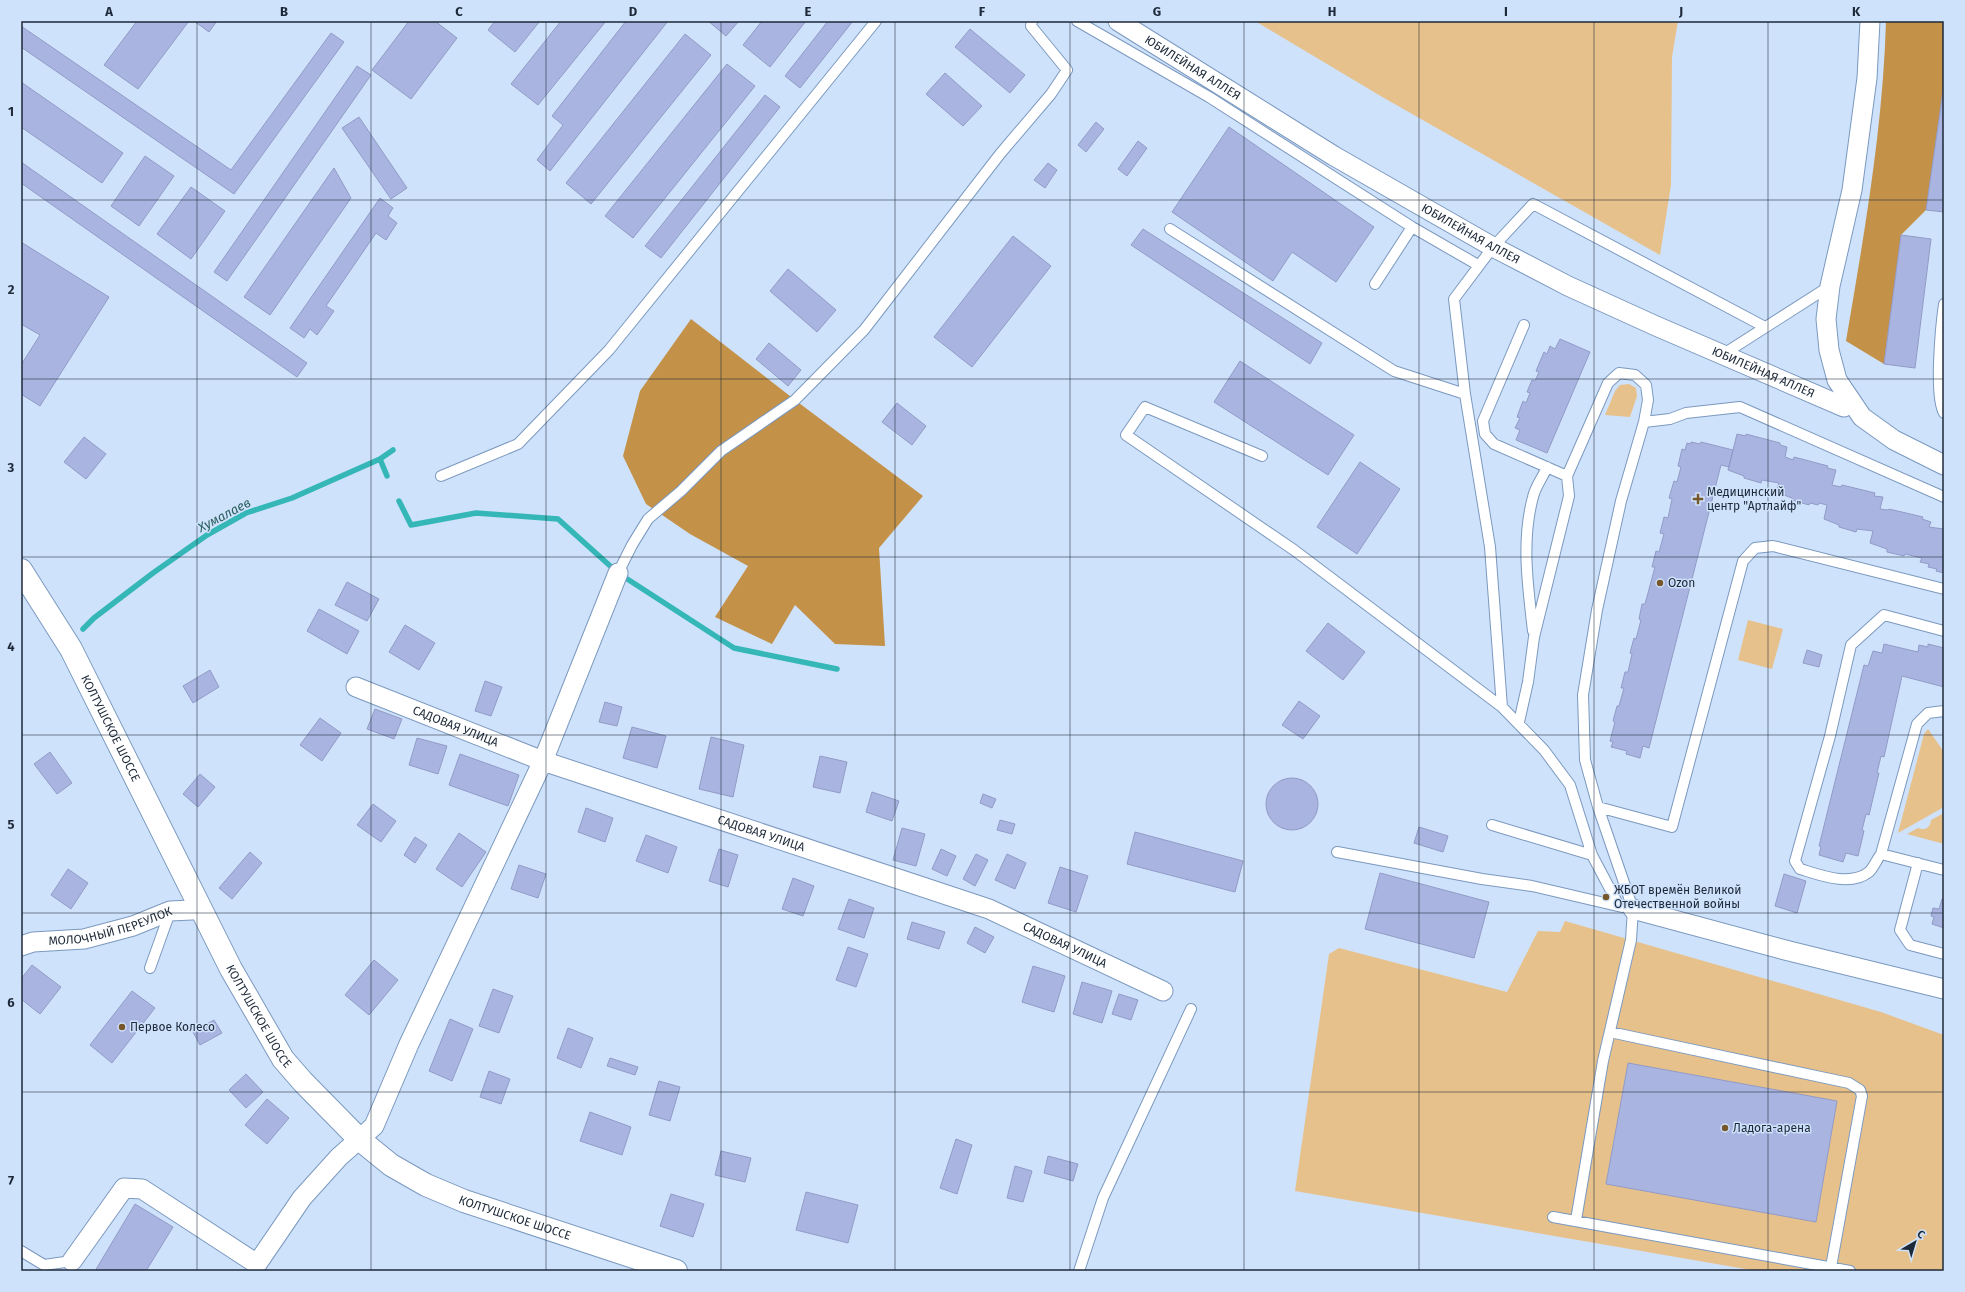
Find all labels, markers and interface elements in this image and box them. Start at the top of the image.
text: A [104,4,113,19]
text: B [280,4,288,19]
text: C [455,4,463,19]
text: D [629,4,638,19]
text: E [805,4,812,19]
text: F [979,4,986,19]
text: G [1153,4,1161,19]
text: H [1328,4,1336,19]
text: I [1504,4,1508,19]
text: J [1678,4,1683,19]
text: K [1852,4,1861,19]
street label: ЮБИЛЕЙНАЯ АЛЛЕЯ [1142,32,1243,103]
text: 1 [8,104,14,119]
street label: ЮБИЛЕЙНАЯ АЛЛЕЯ [1419,201,1522,267]
text: 2 [8,282,15,297]
street label: ЮБИЛЕЙНАЯ АЛЛЕЯ [1710,344,1817,401]
text: 3 [7,460,15,475]
place label: Медицинский центр "Артлайф" [1707,485,1802,513]
marker: Медицинский центр "Артлайф" [1692,493,1704,505]
water label: Хумалаев [194,495,253,536]
place label: Ozon [1668,576,1695,590]
marker: Ozon [1655,578,1665,588]
text: 4 [7,639,15,654]
street label: КОЛТУШСКОЕ ШОССЕ [78,673,143,784]
street label: САДОВАЯ УЛИЦА [411,703,501,750]
street label: САДОВАЯ УЛИЦА [716,812,807,854]
text: 5 [8,817,15,832]
place label: ЖБОТ времён Великой Отечественной войны [1614,883,1742,911]
marker: ЖБОТ времён Великой Отечественной войны [1601,892,1611,902]
street label: МОЛОЧНЫЙ ПЕРЕУЛОК [48,904,174,948]
street label: САДОВАЯ УЛИЦА [1021,919,1109,971]
street label: КОЛТУШСКОЕ ШОССЕ [223,962,294,1071]
text: 6 [7,995,15,1010]
place label: Первое Колесо [130,1020,215,1034]
marker: Первое Колесо [117,1022,127,1032]
place label: Ладога-арена [1733,1121,1811,1135]
marker: Ладога-арена [1720,1123,1730,1133]
text: 7 [8,1173,14,1188]
street label: КОЛТУШСКОЕ ШОССЕ [457,1193,573,1243]
north arrow [1895,1222,1935,1262]
text: С [1914,1227,1928,1242]

